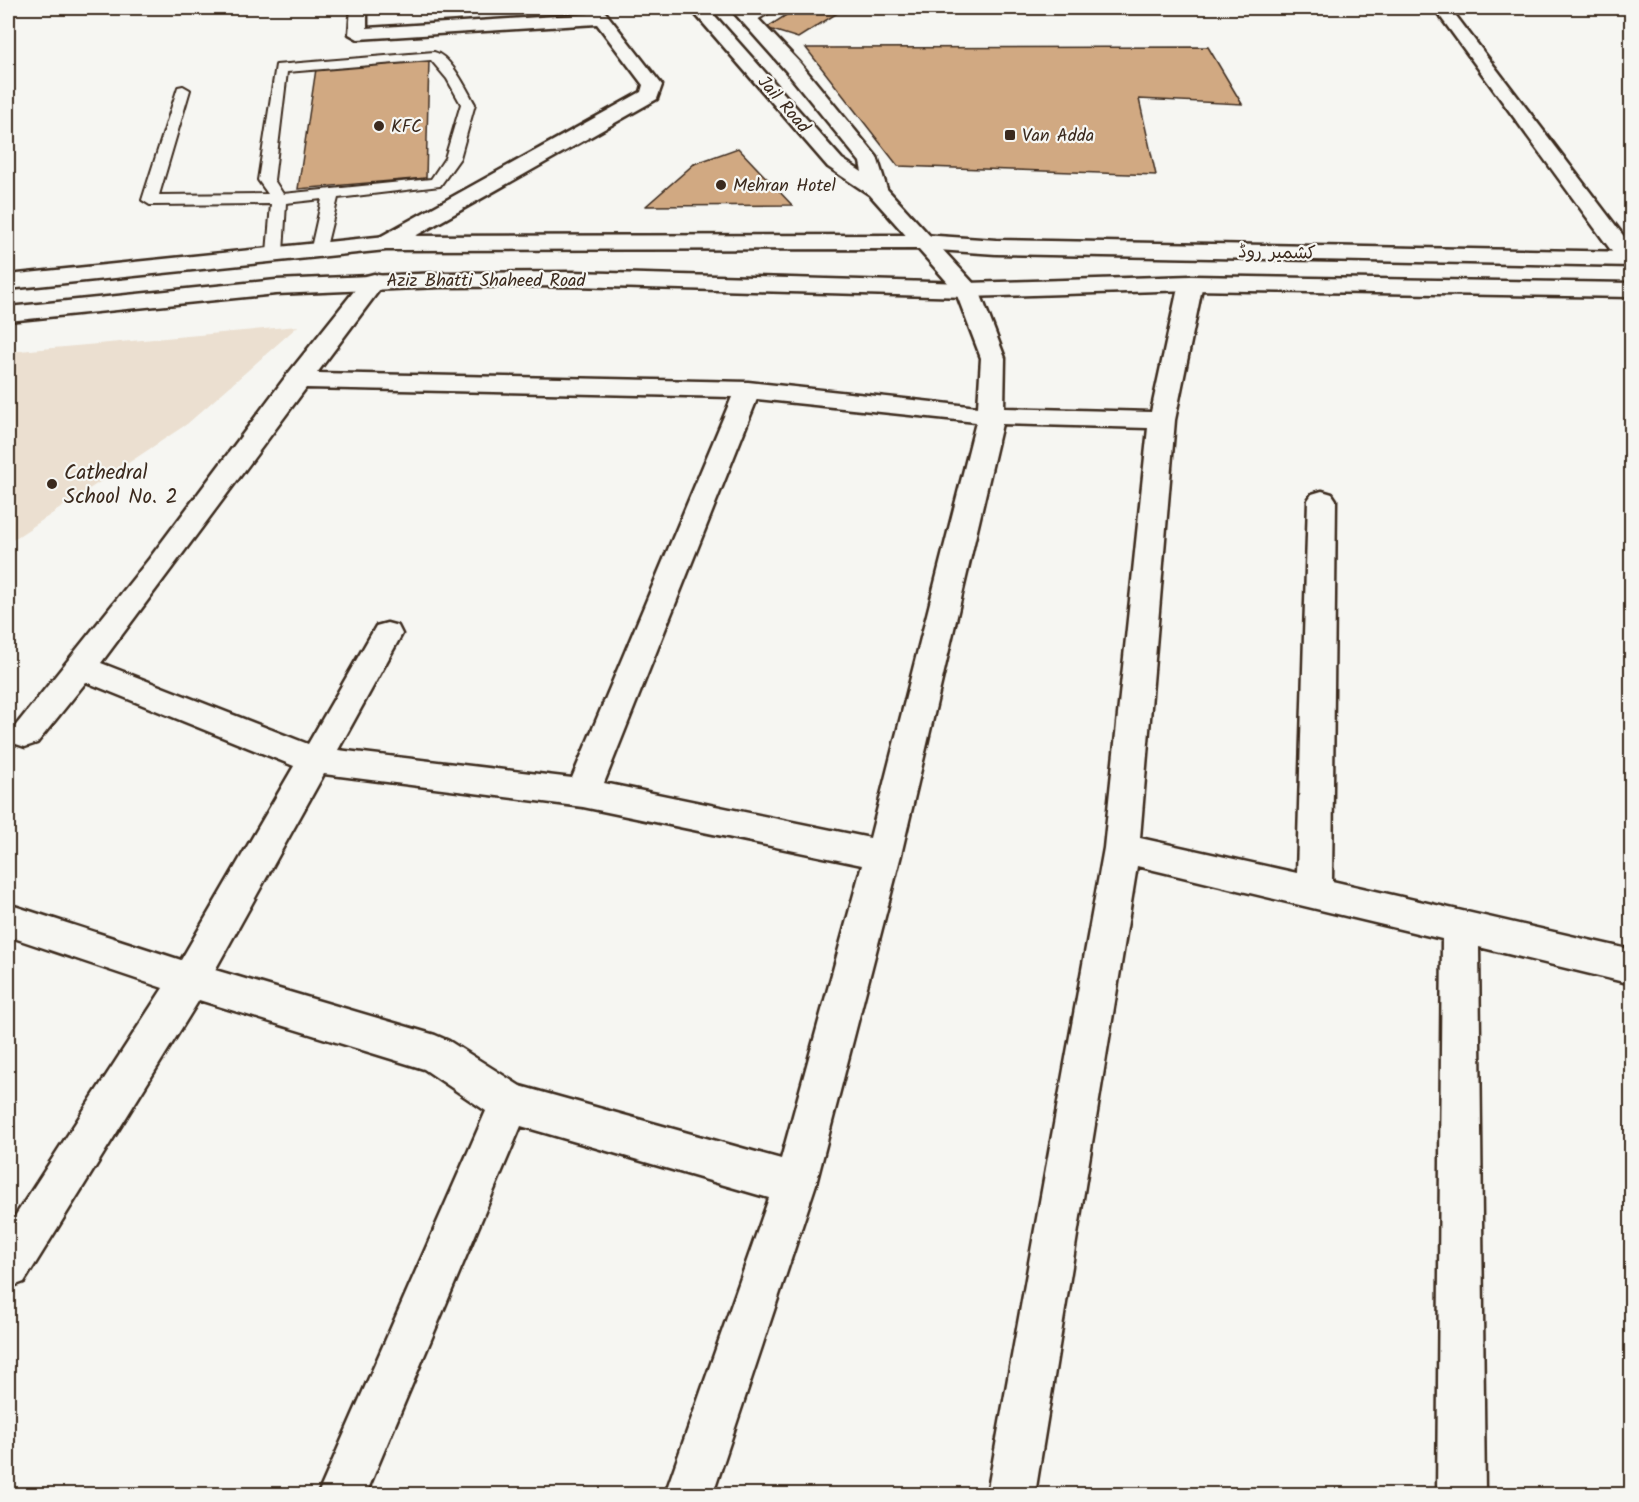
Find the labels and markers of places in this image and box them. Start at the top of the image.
place label: KFC [391,113,422,142]
marker: KFC [372,119,386,133]
place label: Van Adda [1022,122,1094,151]
marker: Van Adda [1003,128,1017,142]
place label: Mehran Hotel [733,172,836,201]
marker: Mehran Hotel [714,178,728,192]
place label: Cathedral School No. 2 [64,457,178,514]
marker: Cathedral School No. 2 [45,477,59,491]

